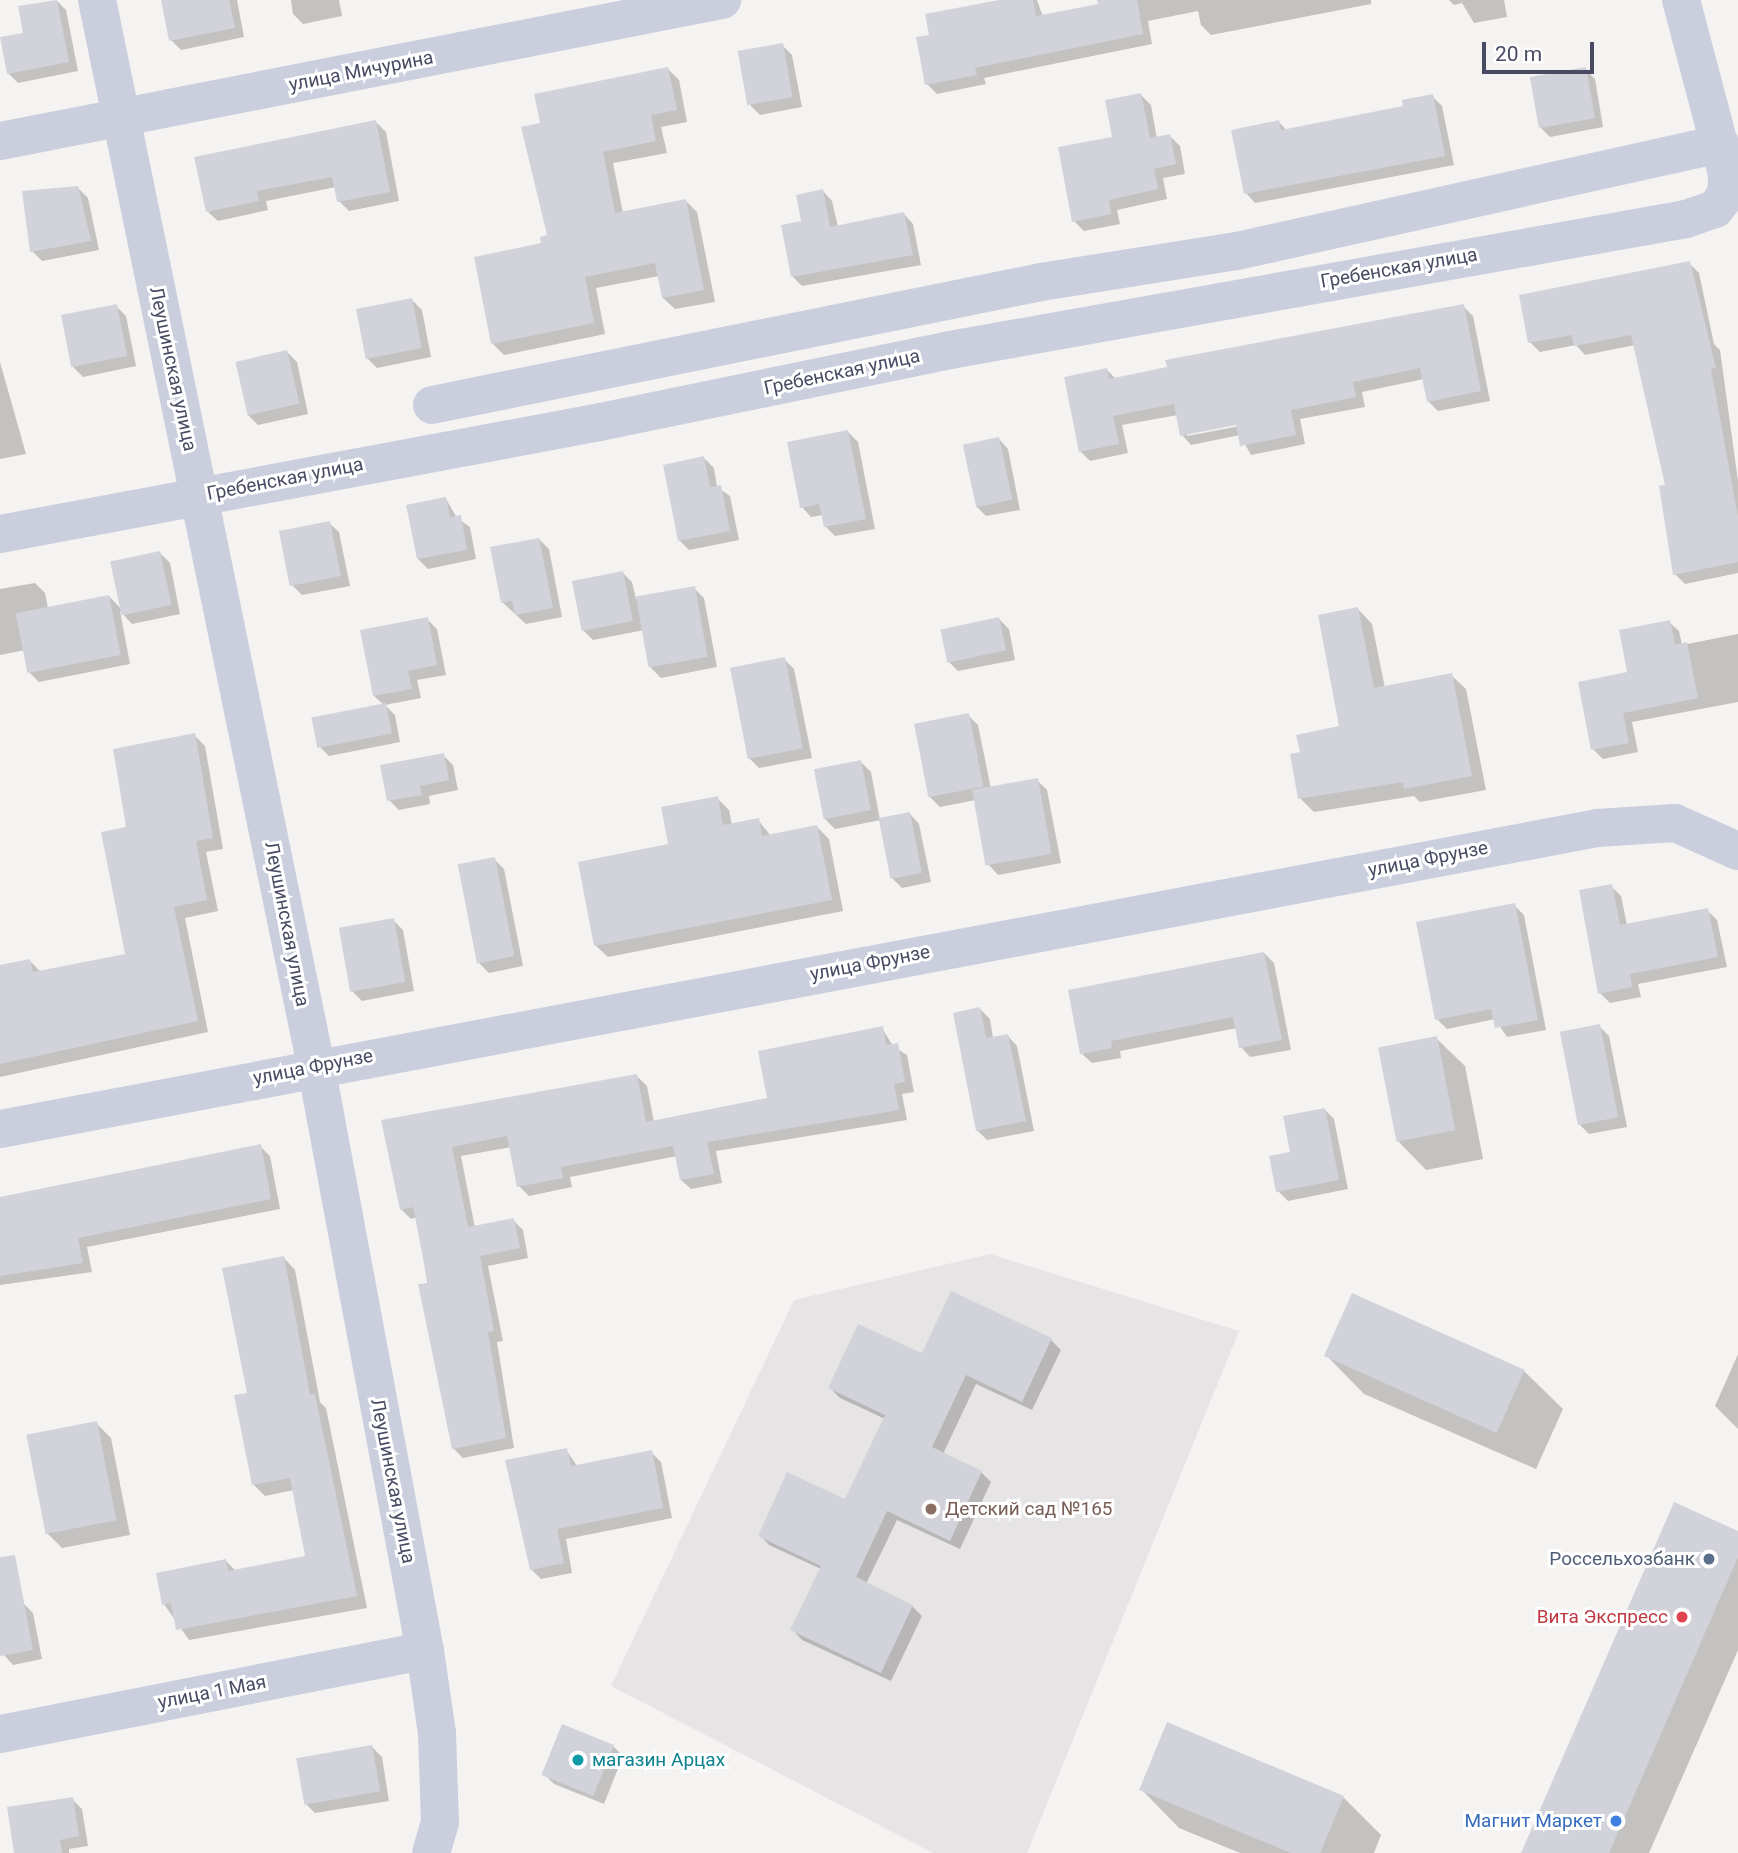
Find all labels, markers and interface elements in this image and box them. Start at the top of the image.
scale bar [1486,28,1598,72]
text: 20 m [1495,42,1542,66]
street label: улица Мичурина [287,46,435,96]
street label: Гребенская улица [1319,243,1479,293]
street label: Леушинская улица [144,285,202,453]
street label: Гребенская улица [762,344,922,400]
street label: Гребенская улица [205,453,365,505]
street label: улица Фрунзе [1366,836,1490,882]
street label: Леушинская улица [260,840,314,1008]
street label: улица Фрунзе [808,940,932,986]
street label: улица Фрунзе [251,1044,375,1090]
street label: Леушинская улица [366,1397,420,1565]
place label: Детский сад №165 [945,1498,1113,1520]
marker: Детский сад №165 [923,1501,939,1517]
place label: Россельхозбанк [1549,1548,1695,1570]
marker: Россельхозбанк [1701,1551,1717,1567]
place label: Вита Экспресс [1537,1606,1668,1628]
marker: Вита Экспресс [1674,1609,1690,1625]
street label: улица 1 Мая [156,1670,268,1714]
place label: магазин Арцах [592,1749,725,1771]
marker: магазин Арцах [570,1752,586,1768]
place label: Магнит Маркет [1465,1810,1602,1832]
marker: Магнит Маркет [1608,1813,1624,1829]

